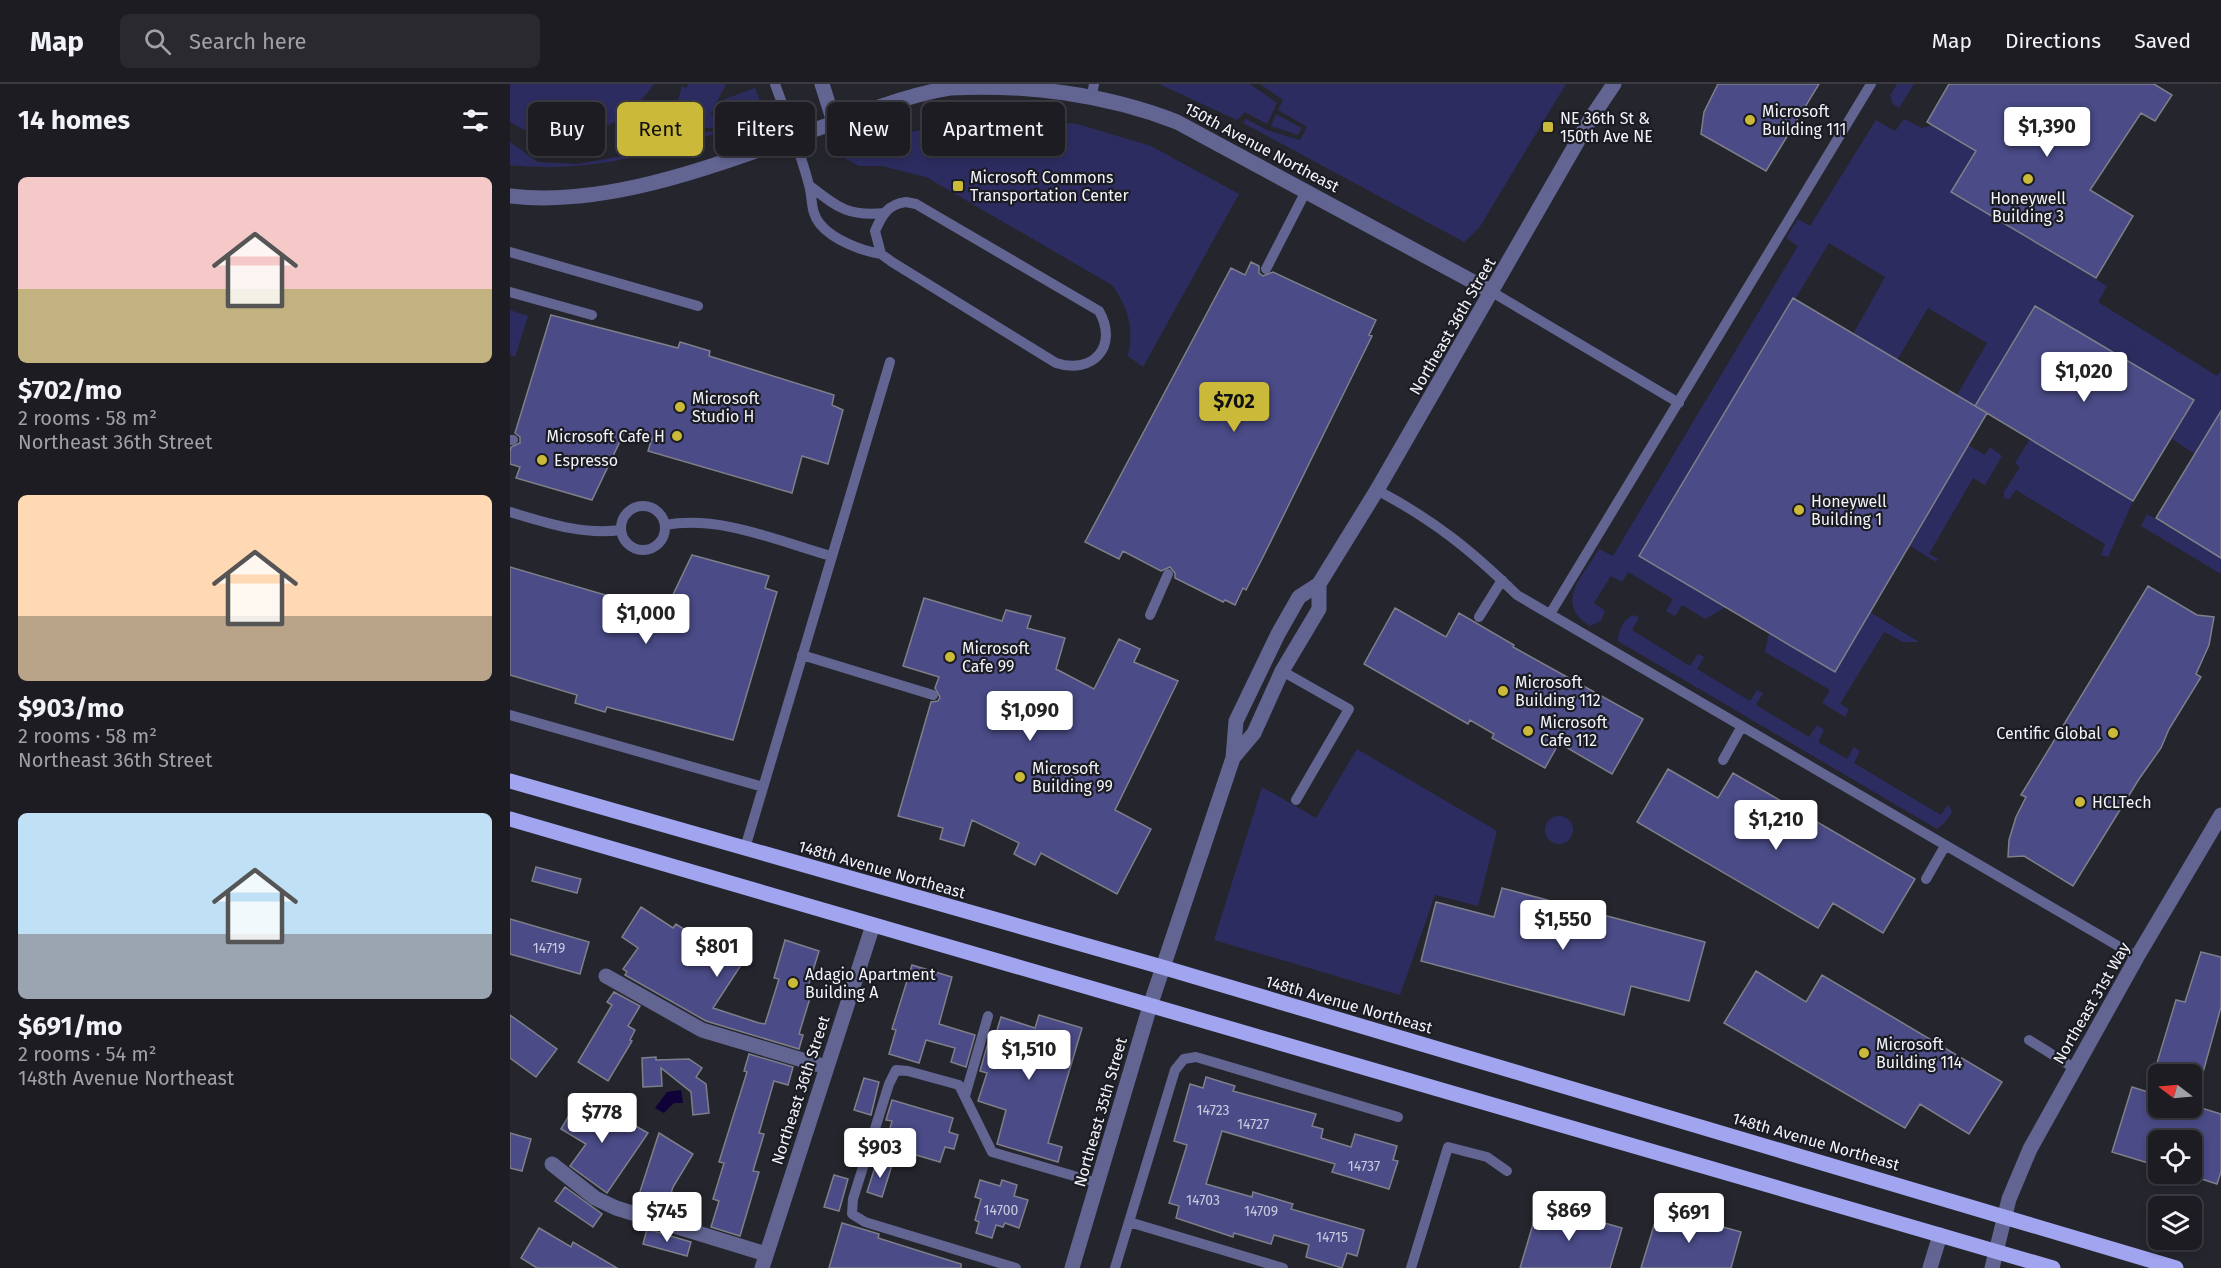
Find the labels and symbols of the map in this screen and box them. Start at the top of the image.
street label: 150th Avenue Northeast [1181,99,1343,196]
place label: Microsoft Building 111 [1762,102,1847,139]
pin: $1,390 [1998,107,2096,158]
place label: NE 36th St & 150th Ave NE [1560,109,1653,146]
marker: Microsoft Building 111 [1743,113,1757,127]
marker: NE 36th St & 150th Ave NE [1541,120,1555,134]
place label: Microsoft Commons Transportation Center [970,168,1130,205]
marker: Honeywell Building 3 [2021,172,2035,186]
marker: Microsoft Commons Transportation Center [951,179,965,193]
place label: Honeywell Building 3 [1990,189,2066,226]
street label: Northeast 36th Street [1405,254,1500,398]
pin: $1,020 [2035,352,2133,403]
pin: $702 [1198,382,1270,433]
place label: Microsoft Studio H [692,389,760,426]
marker: Microsoft Studio H [673,400,687,414]
place label: Microsoft Cafe H [547,427,665,446]
marker: Microsoft Cafe H [670,429,684,443]
place label: Espresso [554,451,618,470]
marker: Espresso [535,453,549,467]
place label: Honeywell Building 1 [1811,492,1887,529]
marker: Honeywell Building 1 [1792,503,1806,517]
pin: $1,000 [597,594,695,645]
place label: Microsoft Cafe 99 [962,639,1030,676]
marker: Microsoft Cafe 99 [943,650,957,664]
place label: Microsoft Building 112 [1515,673,1601,710]
marker: Microsoft Building 112 [1496,684,1510,698]
pin: $1,090 [981,691,1079,742]
place label: Microsoft Cafe 112 [1540,713,1608,750]
marker: Microsoft Cafe 112 [1521,724,1535,738]
place label: Centific Global [1996,724,2101,743]
marker: Centific Global [2106,726,2120,740]
place label: Microsoft Building 99 [1032,759,1113,796]
marker: Microsoft Building 99 [1013,770,1027,784]
place label: HCLTech [2092,793,2152,812]
marker: HCLTech [2073,795,2087,809]
pin: $1,210 [1727,800,1825,851]
street label: 148th Avenue Northeast [796,837,968,903]
pin: $1,550 [1514,900,1612,951]
pin: $801 [681,927,753,978]
street label: Northeast 31st Way [2049,939,2134,1067]
house number: 14719 [533,940,565,957]
place label: Adagio Apartment Building A [805,965,936,1002]
street label: 148th Avenue Northeast [1263,972,1435,1038]
marker: Adagio Apartment Building A [786,976,800,990]
street label: Northeast 36th Street [767,1013,834,1167]
pin: $1,510 [980,1030,1078,1081]
street label: Northeast 35th Street [1070,1035,1131,1189]
place label: Microsoft Building 114 [1876,1035,1963,1072]
marker: Microsoft Building 114 [1857,1046,1871,1060]
north arrow [2148,1064,2202,1118]
pin: $778 [566,1093,638,1144]
house number: 14723 [1196,1102,1230,1119]
street label: 148th Avenue Northeast [1730,1109,1902,1175]
house number: 14727 [1237,1116,1269,1133]
pin: $903 [844,1128,916,1179]
house number: 14737 [1348,1158,1380,1175]
pin: $869 [1533,1191,1605,1242]
pin: $745 [631,1192,703,1243]
house number: 14703 [1186,1192,1220,1209]
pin: $691 [1653,1193,1725,1244]
house number: 14700 [984,1202,1019,1219]
house number: 14709 [1244,1203,1278,1220]
house number: 14715 [1316,1229,1348,1246]

